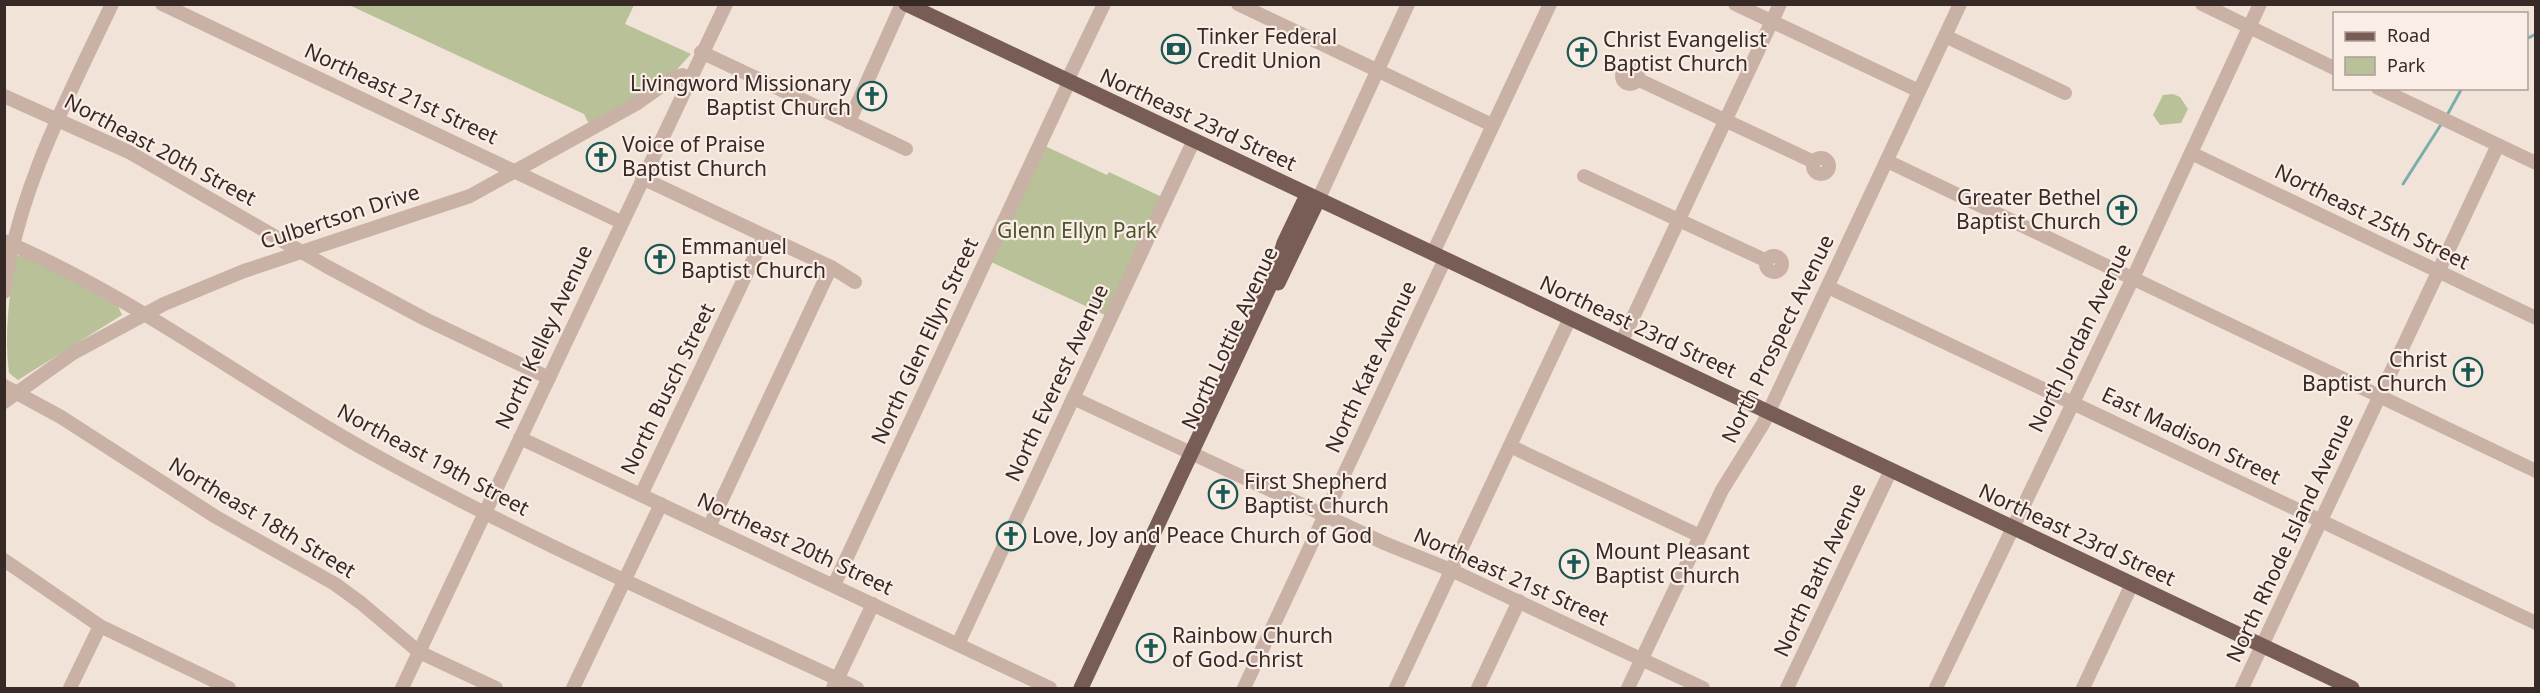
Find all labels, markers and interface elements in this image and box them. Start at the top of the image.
legend [2333,12,2528,90]
place label: Tinker Federal Credit Union [1197,22,1337,74]
text: Road [2387,23,2430,47]
place label: Christ Evangelist Baptist Church [1603,25,1767,77]
bank icon: Tinker Federal Credit Union [1160,33,1192,65]
street label: Northeast 21st Street [300,36,503,150]
church icon: Christ Evangelist Baptist Church [1566,36,1598,68]
text: Park [2387,53,2425,77]
street label: Northeast 23rd Street [1096,61,1302,177]
place label: Livingword Missionary Baptist Church [630,69,851,121]
church icon: Livingword Missionary Baptist Church [856,80,888,112]
street label: Northeast 20th Street [60,87,262,212]
place label: Voice of Praise Baptist Church [622,130,767,182]
church icon: Voice of Praise Baptist Church [585,141,617,173]
street label: Northeast 25th Street [2270,157,2475,276]
street label: Culbertson Drive [257,177,423,255]
place label: Greater Bethel Baptist Church [1956,183,2101,235]
church icon: Greater Bethel Baptist Church [2106,194,2138,226]
park label: Glenn Ellyn Park [997,216,1158,244]
street label: North Prospect Avenue [1714,230,1840,447]
place label: Emmanuel Baptist Church [681,232,826,284]
street label: North Glen Ellyn Street [864,232,984,448]
street label: North Jordan Avenue [2021,238,2137,437]
street label: North Kelley Avenue [488,240,598,433]
street label: North Lottie Avenue [1174,242,1284,434]
church icon: Emmanuel Baptist Church [644,243,676,275]
street label: Northeast 23rd Street [1536,268,1742,384]
street label: North Kate Avenue [1318,276,1422,457]
street label: North Everest Avenue [998,279,1114,486]
street label: North Busch Street [613,298,721,479]
place label: Christ Baptist Church [2302,345,2447,397]
church icon: Christ Baptist Church [2452,356,2484,388]
street label: East Madison Street [2097,380,2286,491]
street label: Northeast 19th Street [333,397,535,522]
street label: North Rhode Island Avenue [2219,409,2359,667]
street label: Northeast 18th Street [164,450,361,584]
place label: First Shepherd Baptist Church [1244,467,1389,519]
street label: Northeast 23rd Street [1975,476,2181,592]
church icon: First Shepherd Baptist Church [1207,478,1239,510]
street label: North Bath Avenue [1767,478,1872,661]
street label: Northeast 20th Street [693,485,898,601]
church icon: Love, Joy and Peace Church of God [995,520,1027,552]
place label: Love, Joy and Peace Church of God [1032,521,1372,549]
street label: Northeast 21st Street [1410,521,1614,632]
place label: Mount Pleasant Baptist Church [1595,537,1750,589]
church icon: Mount Pleasant Baptist Church [1558,548,1590,580]
place label: Rainbow Church of God-Christ [1172,621,1333,673]
church icon: Rainbow Church of God-Christ [1135,632,1167,664]

